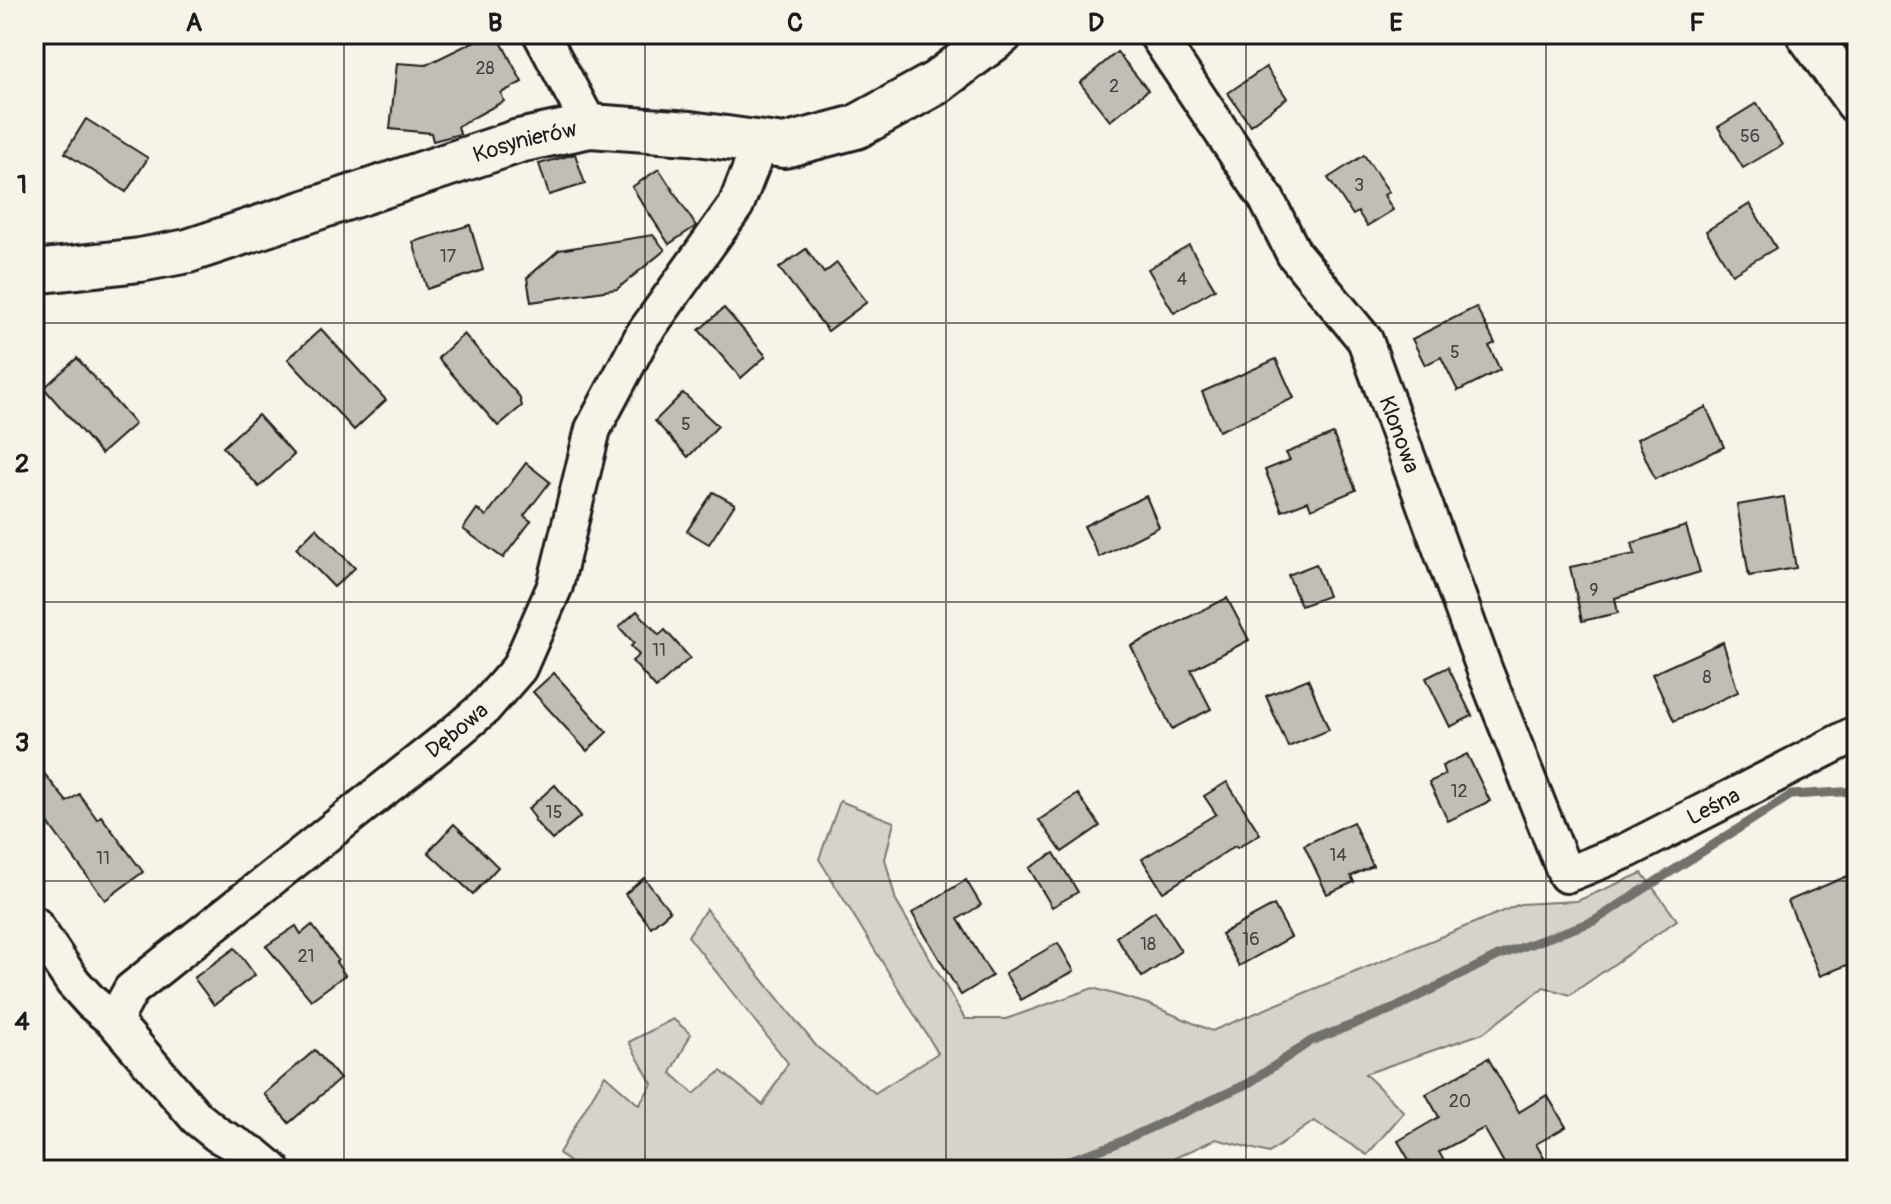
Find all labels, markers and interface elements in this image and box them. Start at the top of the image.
text: A [186,7,203,39]
text: B [488,7,502,39]
text: C [787,7,803,39]
text: D [1088,7,1104,39]
text: E [1389,7,1403,39]
text: F [1689,7,1705,39]
house number: 28 [475,57,495,80]
house number: 2 [1109,75,1119,98]
street label: Kosynierów [470,115,580,169]
house number: 56 [1740,125,1760,148]
text: 1 [17,169,27,201]
house number: 3 [1354,174,1364,197]
house number: 17 [440,245,457,268]
house number: 4 [1177,268,1188,291]
house number: 5 [1450,341,1460,364]
street label: Klonowa [1372,392,1426,477]
house number: 5 [681,413,691,436]
text: 2 [15,448,29,480]
house number: 9 [1589,579,1599,602]
house number: 11 [652,639,666,662]
house number: 8 [1702,666,1712,689]
street label: Dębowa [420,696,494,765]
text: 3 [15,727,29,759]
house number: 12 [1450,780,1468,803]
street label: Leśna [1682,781,1745,831]
house number: 15 [546,801,562,824]
house number: 14 [1329,844,1347,867]
house number: 11 [96,847,110,870]
house number: 16 [1242,928,1260,951]
house number: 18 [1140,933,1156,956]
house number: 21 [297,945,315,968]
text: 4 [14,1006,30,1038]
house number: 20 [1449,1090,1471,1113]

